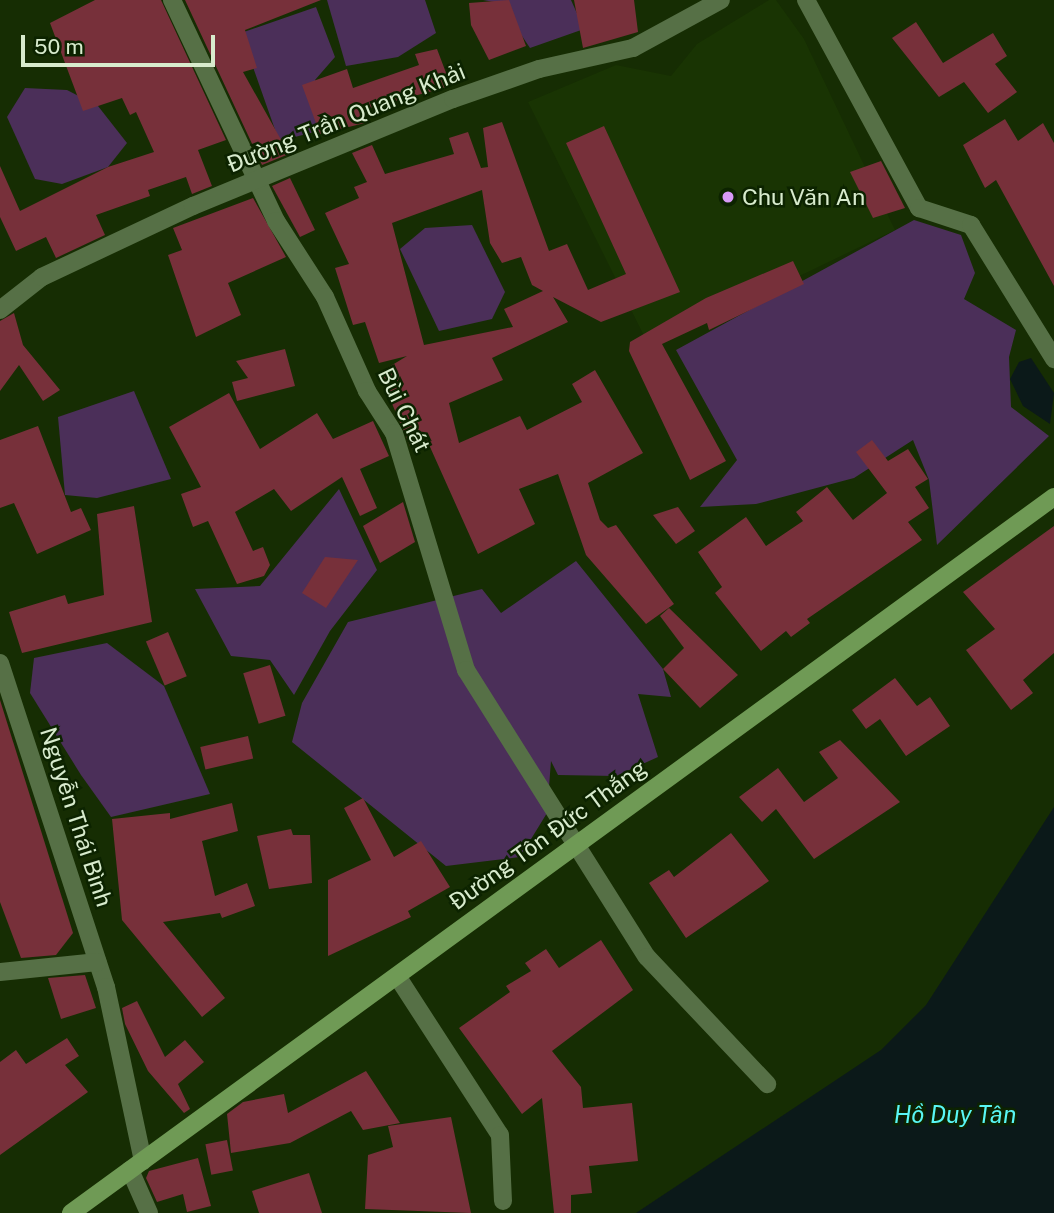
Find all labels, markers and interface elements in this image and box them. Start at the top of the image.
scale bar [24,21,219,65]
text: 50 m [34,34,84,59]
street label: Đường Trần Quang Khải [223,58,469,178]
place label: Chu Văn An [742,183,866,211]
marker: Chu Văn An [720,189,736,205]
street label: Bùi Chát [372,363,436,457]
street label: Nguyễn Thái Bình [34,724,118,910]
street label: Đường Tôn Đức Thắng [444,754,652,916]
water label: Hồ Duy Tân [894,1101,1016,1129]

